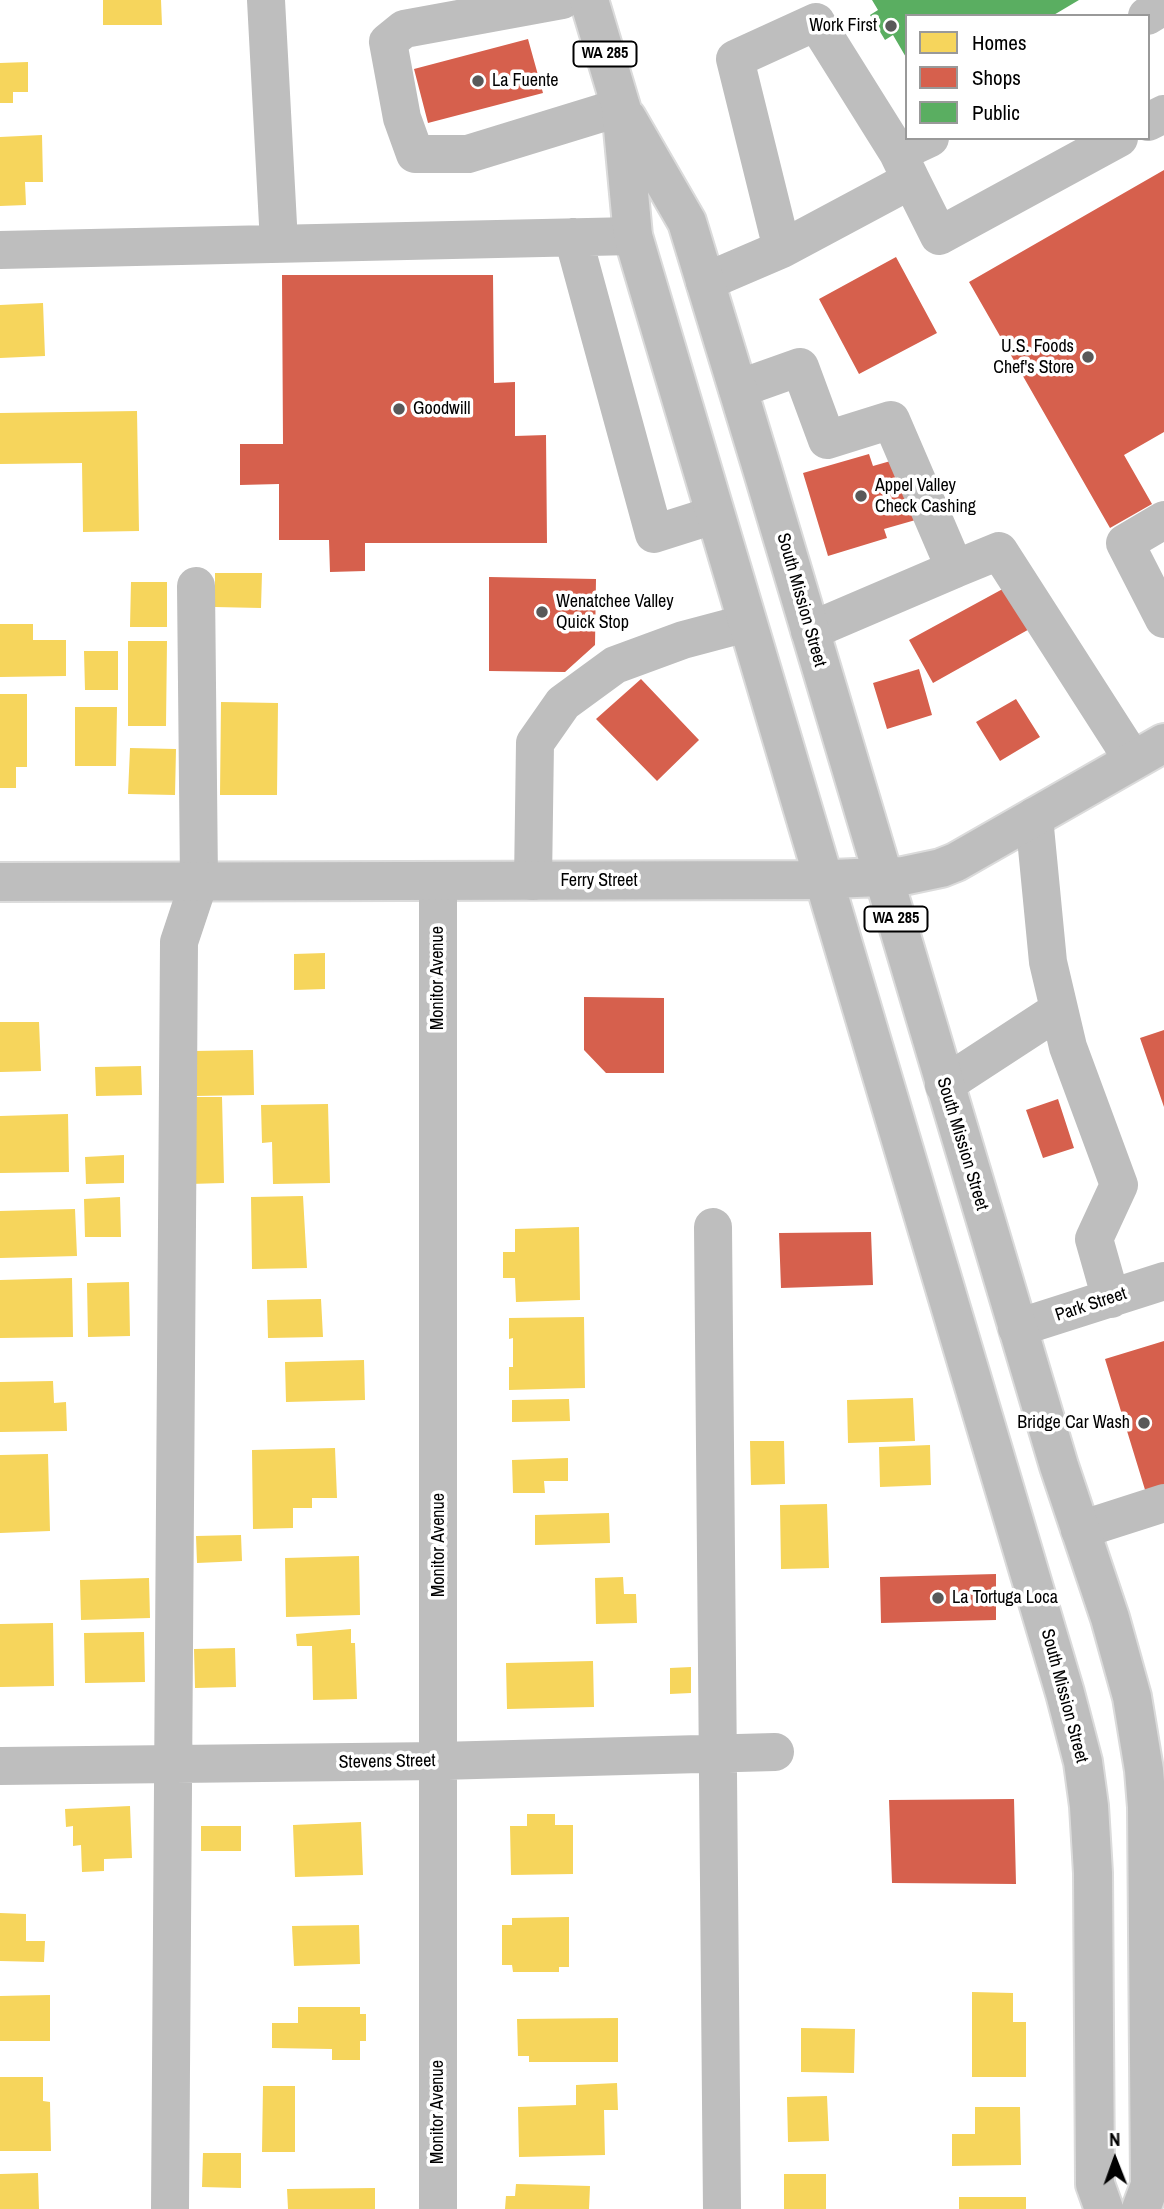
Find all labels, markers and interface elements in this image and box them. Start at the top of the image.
legend [905,14,1150,140]
place label: Work First [809,15,877,37]
marker: Work First [883,18,899,34]
text: Homes [972,28,1027,57]
road number: WA 285 [574,42,636,66]
text: Shops [972,63,1021,92]
place label: La Fuente [492,70,558,92]
marker: La Fuente [470,73,486,89]
text: Public [972,98,1020,127]
place label: U.S. Foods Chef's Store [993,336,1074,378]
marker: U.S. Foods Chef's Store [1080,349,1096,365]
place label: Goodwill [413,398,470,420]
marker: Goodwill [391,401,407,417]
place label: Appel Valley Check Cashing [875,475,976,518]
marker: Appel Valley Check Cashing [853,488,869,504]
street label: South Mission Street [772,531,830,669]
place label: Wenatchee Valley Quick Stop [556,591,674,634]
marker: Wenatchee Valley Quick Stop [534,604,550,620]
street label: Ferry Street [560,870,638,892]
road number: WA 285 [864,906,928,931]
street label: Monitor Avenue [427,926,449,1030]
street label: South Mission Street [932,1075,992,1213]
street label: Park Street [1053,1283,1129,1327]
place label: Bridge Car Wash [1017,1412,1130,1434]
marker: Bridge Car Wash [1136,1415,1152,1431]
street label: Monitor Avenue [428,1493,450,1597]
place label: La Tortuga Loca [952,1587,1058,1609]
marker: La Tortuga Loca [930,1590,946,1606]
street label: South Mission Street [1036,1627,1092,1765]
street label: Stevens Street [338,1750,436,1774]
street label: Monitor Avenue [427,2060,449,2164]
north arrow [1080,2125,1150,2195]
text: N [1109,2126,1120,2152]

